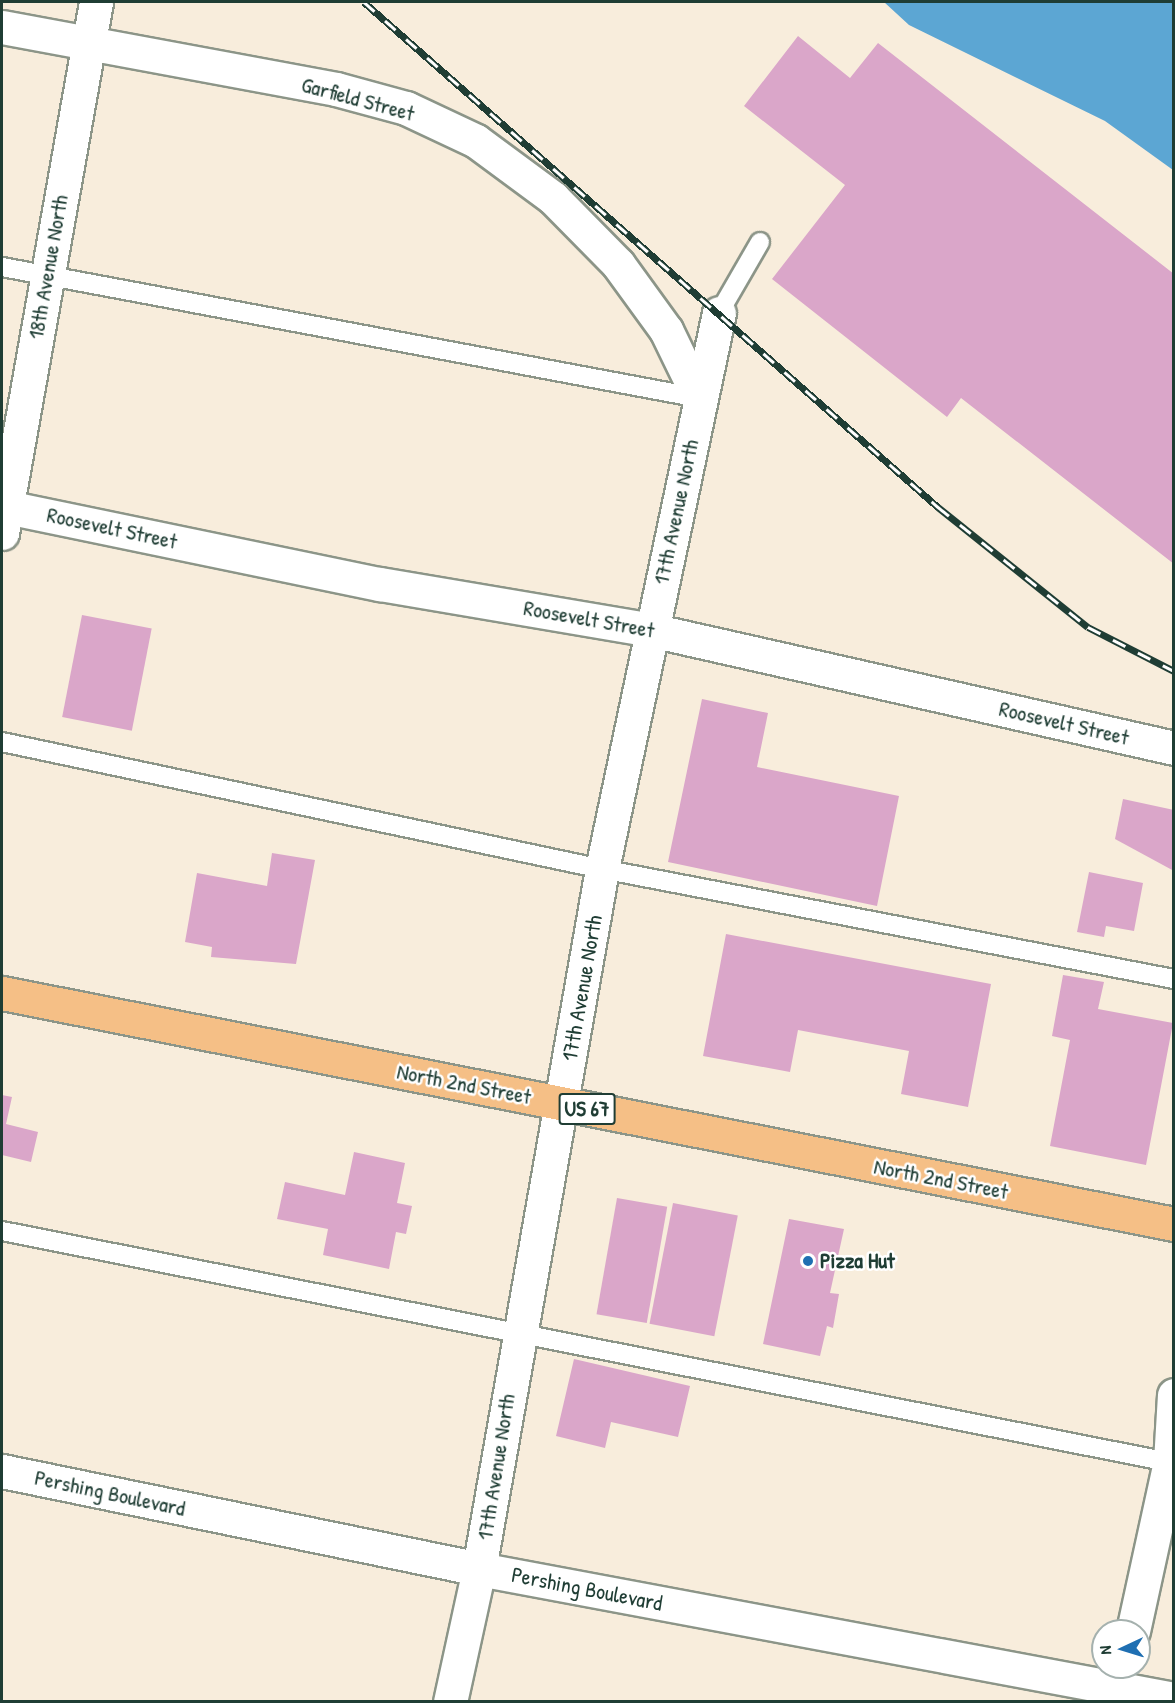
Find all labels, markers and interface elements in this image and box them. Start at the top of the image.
street label: Garfield Street [299,71,417,127]
street label: 18th Avenue North [22,193,74,341]
street label: 17th Avenue North [648,437,704,587]
street label: Roosevelt Street [45,501,179,555]
street label: Roosevelt Street [522,595,656,643]
street label: Roosevelt Street [997,695,1131,751]
street label: 17th Avenue North [556,913,608,1063]
street label: North 2nd Street [395,1058,533,1110]
road number: US 67 [558,1091,616,1127]
street label: North 2nd Street [872,1153,1010,1205]
place label: Pizza Hut [820,1248,895,1274]
marker: Pizza Hut [801,1254,815,1268]
street label: 17th Avenue North [471,1392,521,1542]
street label: Pershing Boulevard [32,1464,188,1522]
street label: Pershing Boulevard [509,1561,665,1617]
north arrow [1091,1619,1151,1679]
text: N [1094,1645,1116,1655]

